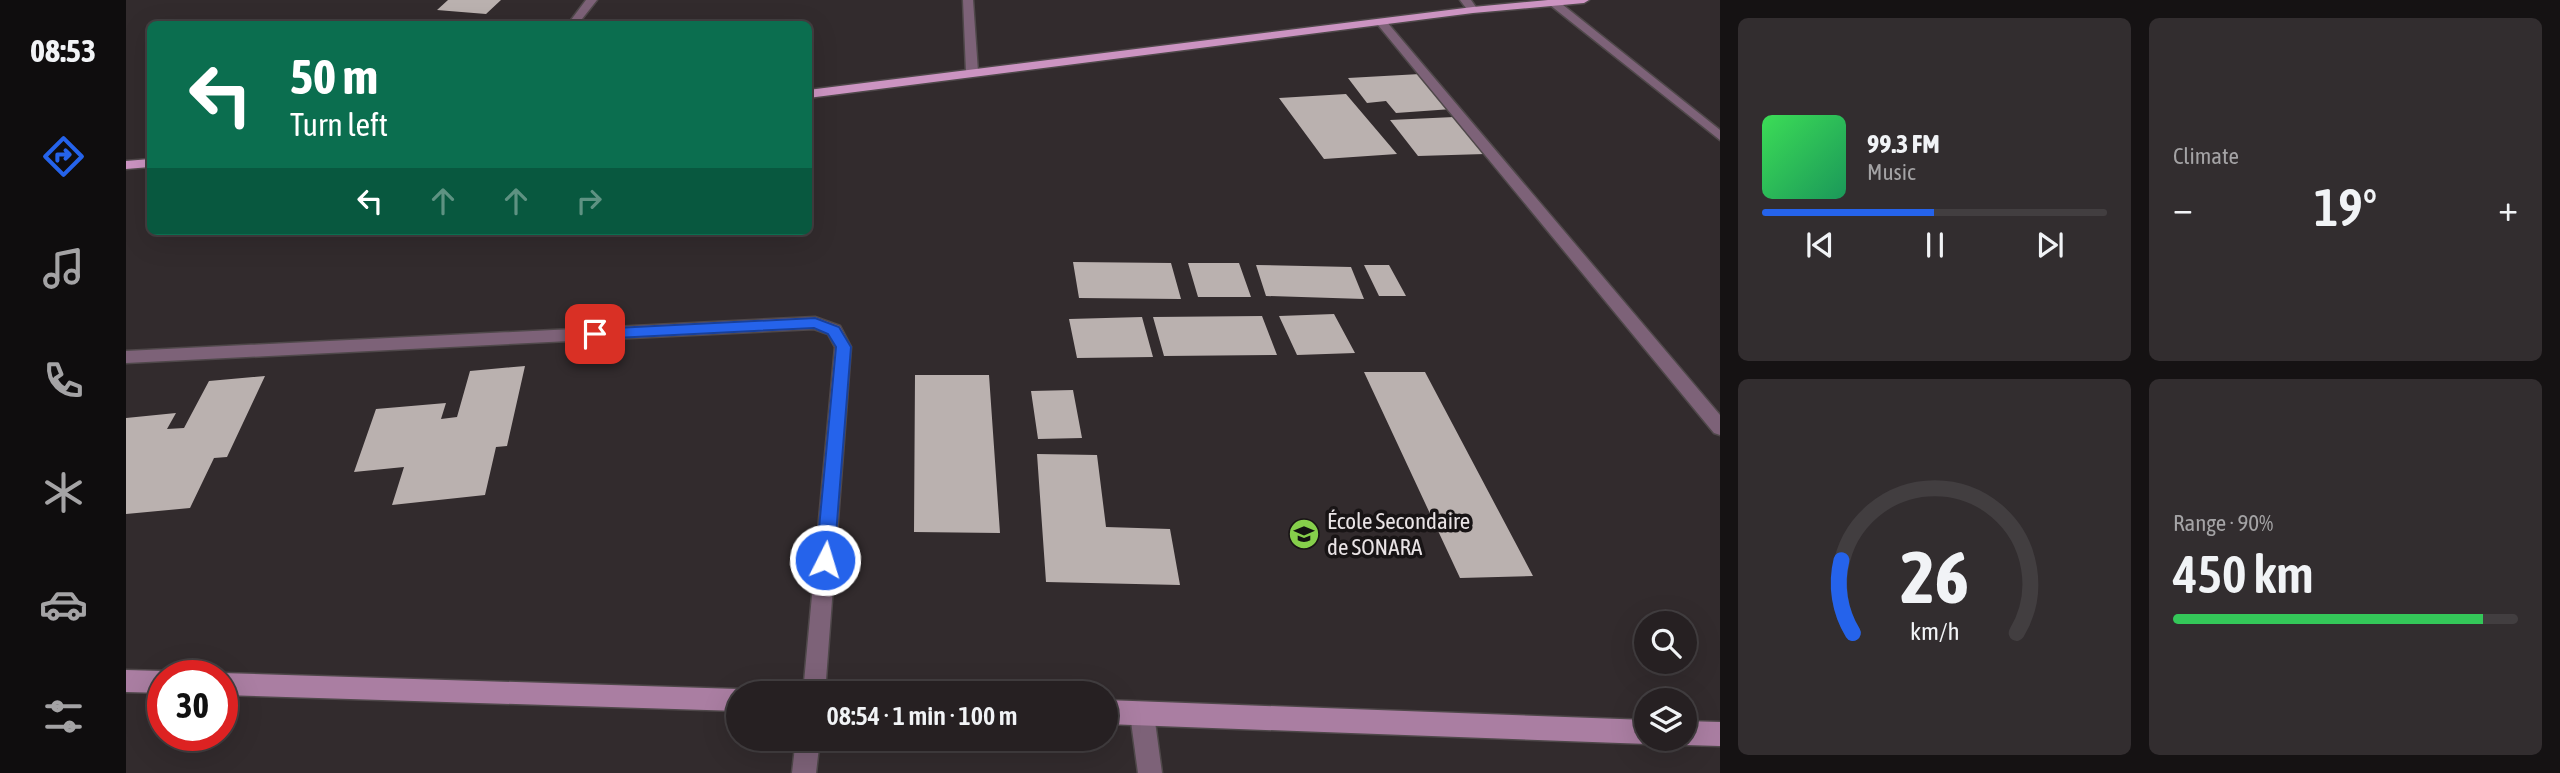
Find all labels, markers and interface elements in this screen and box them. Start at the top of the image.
text: 08:53 [30,32,96,69]
text: 50 m [290,48,378,104]
icon: left [175,49,266,140]
text: Turn left [290,106,388,143]
text: 99.3 FM [1867,129,1940,159]
icon: directions [39,132,88,181]
text: Climate [2173,143,2239,169]
text: Music [1867,159,1915,185]
text: 19° [2314,177,2377,237]
icon: left [351,182,389,220]
icon: ahead [424,182,462,220]
icon: ahead [497,182,535,220]
icon: right [570,182,608,220]
text: − [2173,186,2193,229]
text: + [2498,186,2518,229]
icon: previous [1801,226,1839,264]
icon: pause [1916,226,1954,264]
icon: next [2031,226,2069,264]
icon: music [39,244,88,293]
pin [565,304,625,364]
icon: arrive [576,315,614,353]
icon: phone [39,356,88,405]
icon: climate [39,468,88,517]
place label: École Secondaire de SONARA [1327,508,1470,560]
text: Range · 90% [2173,510,2273,536]
school or university icon: École Secondaire de SONARA [1287,517,1321,551]
position arrow [788,523,862,597]
text: 26 [1900,535,1969,618]
text: 450 km [2173,544,2314,604]
icon: car [39,580,88,629]
map controls [1634,611,1697,751]
button: search [1634,611,1697,674]
text: km/h [1910,617,1959,645]
speed limit sign: 30 [147,660,238,751]
button: layers [1634,688,1697,751]
icon: filters [39,692,88,741]
text: 08:54 · 1 min · 100 m [827,701,1017,731]

